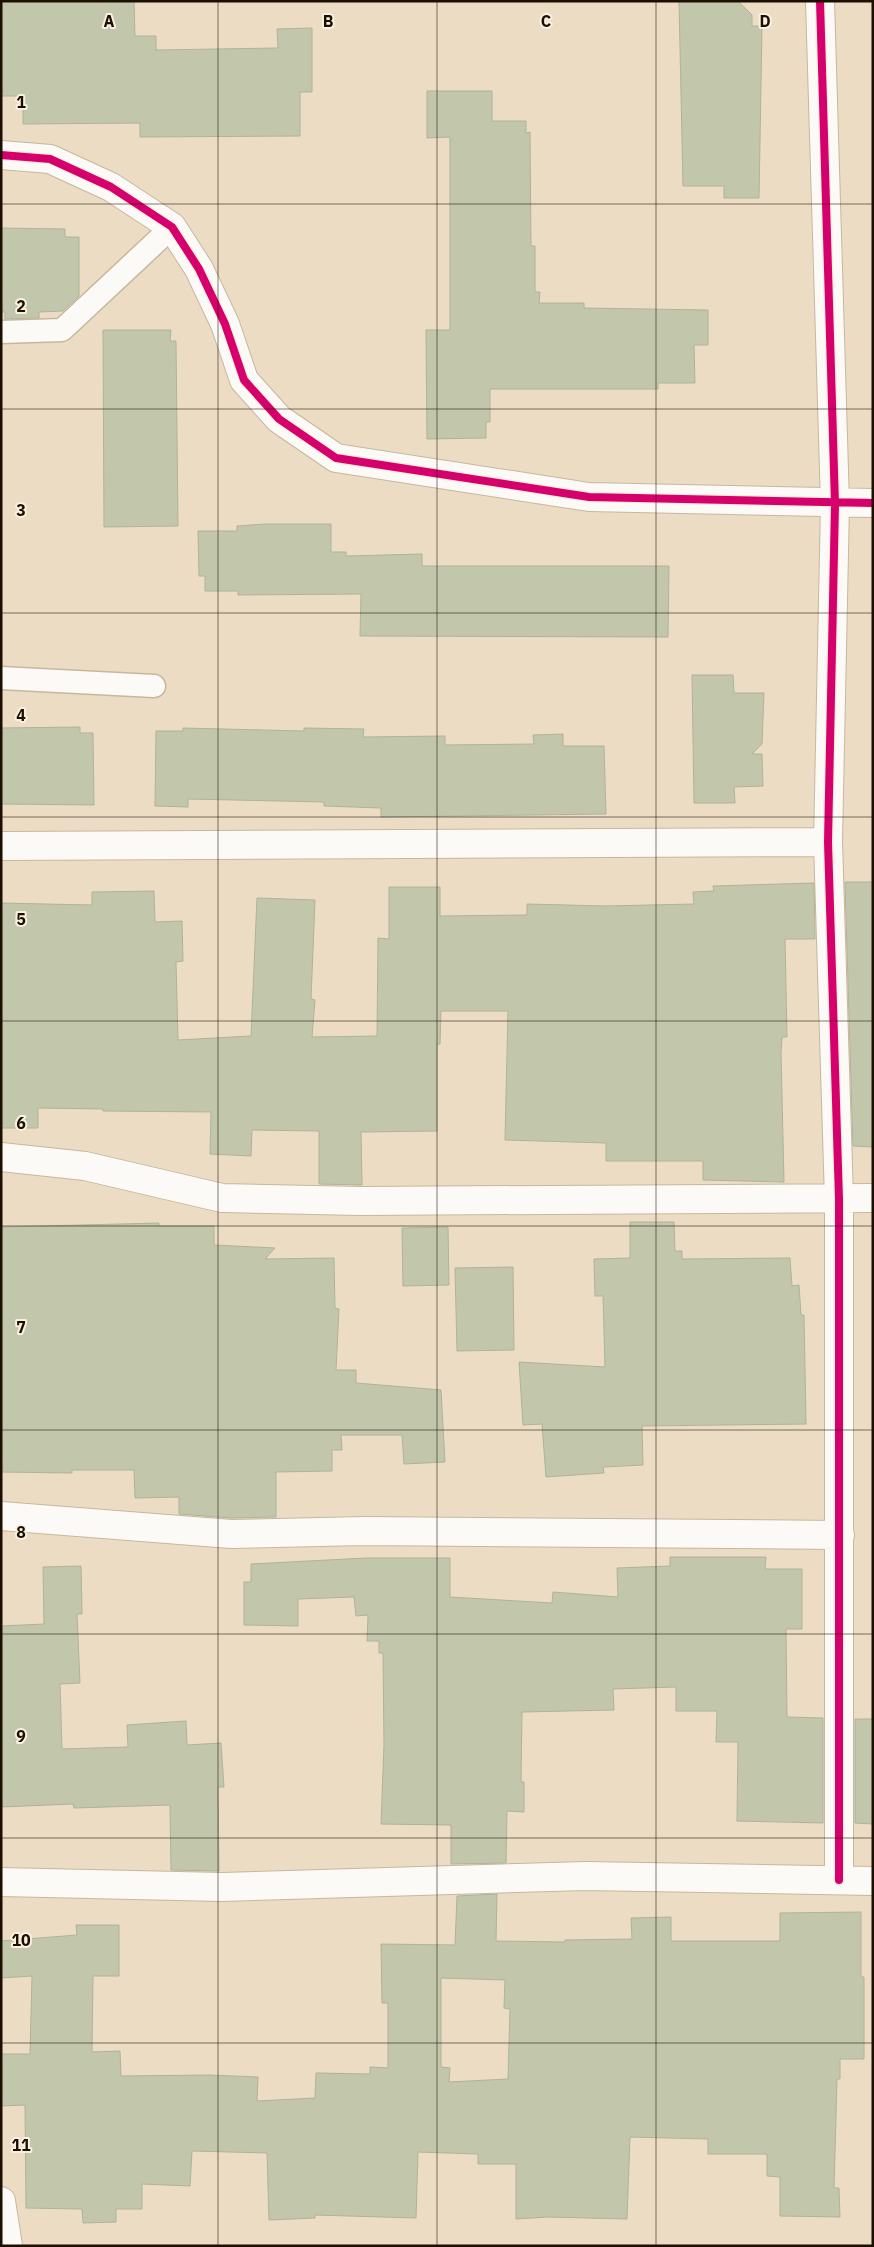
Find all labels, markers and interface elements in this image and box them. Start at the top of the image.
text: A [104,11,115,31]
text: B [323,11,334,31]
text: C [541,11,551,31]
text: D [759,11,771,31]
text: 1 [16,92,26,112]
text: 2 [16,296,26,316]
text: 3 [16,500,26,520]
text: 4 [16,705,26,725]
text: 5 [16,909,26,929]
text: 6 [16,1113,26,1133]
text: 7 [16,1317,26,1337]
text: 8 [16,1522,26,1542]
text: 9 [16,1726,26,1746]
text: 10 [11,1930,31,1950]
text: 11 [11,2135,31,2155]

